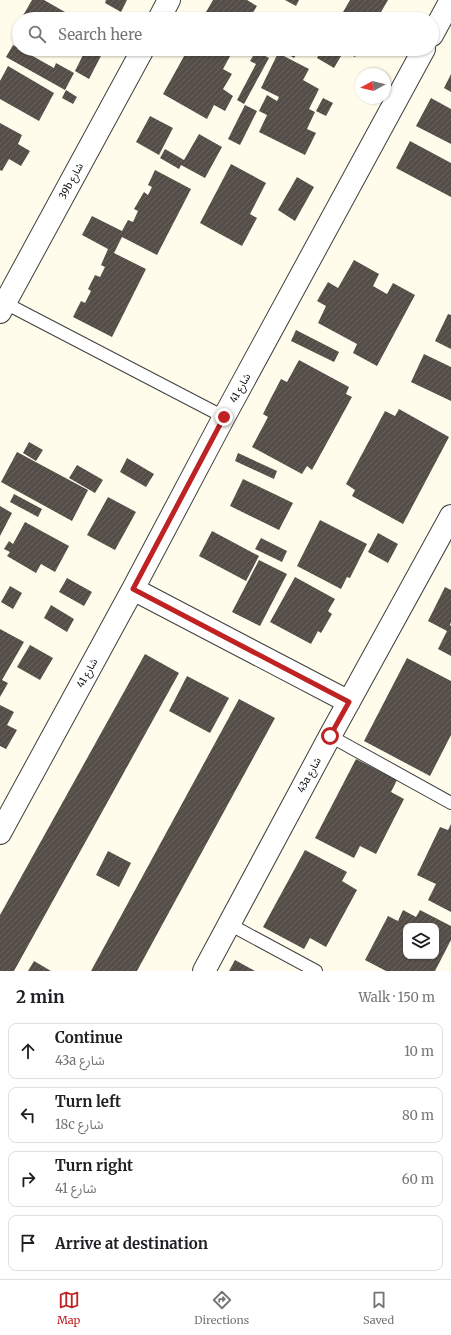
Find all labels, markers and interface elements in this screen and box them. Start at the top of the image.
search box [12,12,439,56]
icon: search [26,23,48,45]
text: Search here [58,25,142,44]
north arrow [355,68,391,104]
street label: 39b شارع [56,160,87,202]
street label: شارع 41 [227,371,254,406]
route end [215,408,233,426]
street label: شارع 41 [74,656,101,691]
route start [321,727,339,745]
street label: 43a شارع [294,755,325,795]
map controls [403,923,439,959]
button: layers [403,923,439,959]
text: 2 min [16,986,64,1008]
text: Walk · 150 m [358,989,435,1006]
text: Continue [55,1028,123,1047]
icon: ahead [17,1040,39,1062]
text: 10 m [404,1043,434,1060]
text: 43a شارع [55,1052,105,1069]
text: Turn left [55,1092,121,1111]
icon: left [17,1104,39,1126]
text: 80 m [402,1107,434,1124]
text: 18c شارع [55,1116,103,1133]
text: Turn right [55,1156,133,1175]
icon: right [17,1168,39,1190]
text: 60 m [402,1171,434,1188]
text: شارع 41 [55,1180,96,1197]
icon: arrive [17,1232,39,1254]
text: Arrive at destination [55,1234,208,1253]
tab: Map [57,1289,80,1327]
tab: Directions [194,1289,249,1327]
tab: Saved [363,1289,394,1327]

